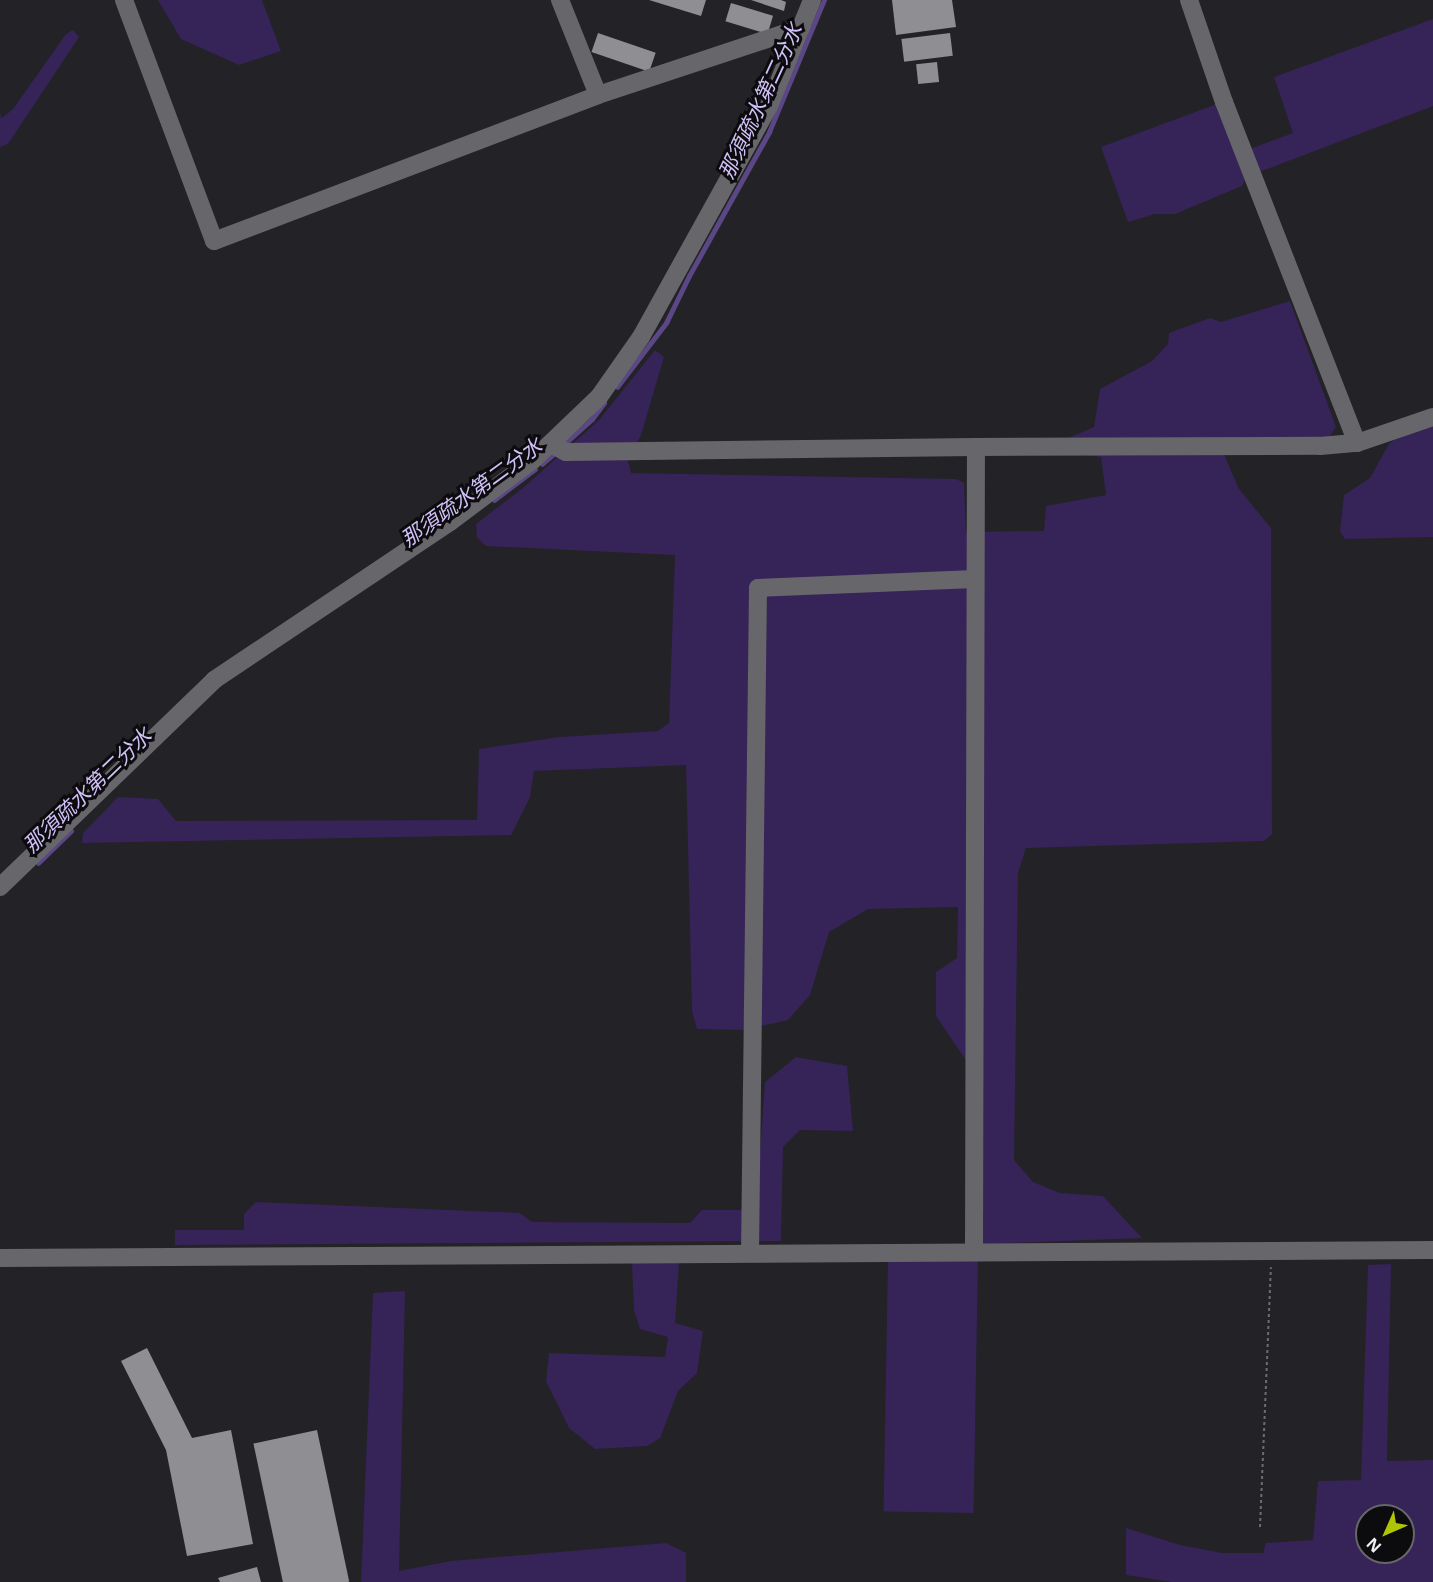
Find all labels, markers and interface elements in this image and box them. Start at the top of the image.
water label: 那須疏水第二分水 [713,20,807,182]
water label: 那須疏水第二分水 [396,432,546,552]
water label: 那須疏水第二分水 [18,723,156,857]
north arrow [1355,1504,1415,1564]
text: N [1361,1533,1386,1558]

